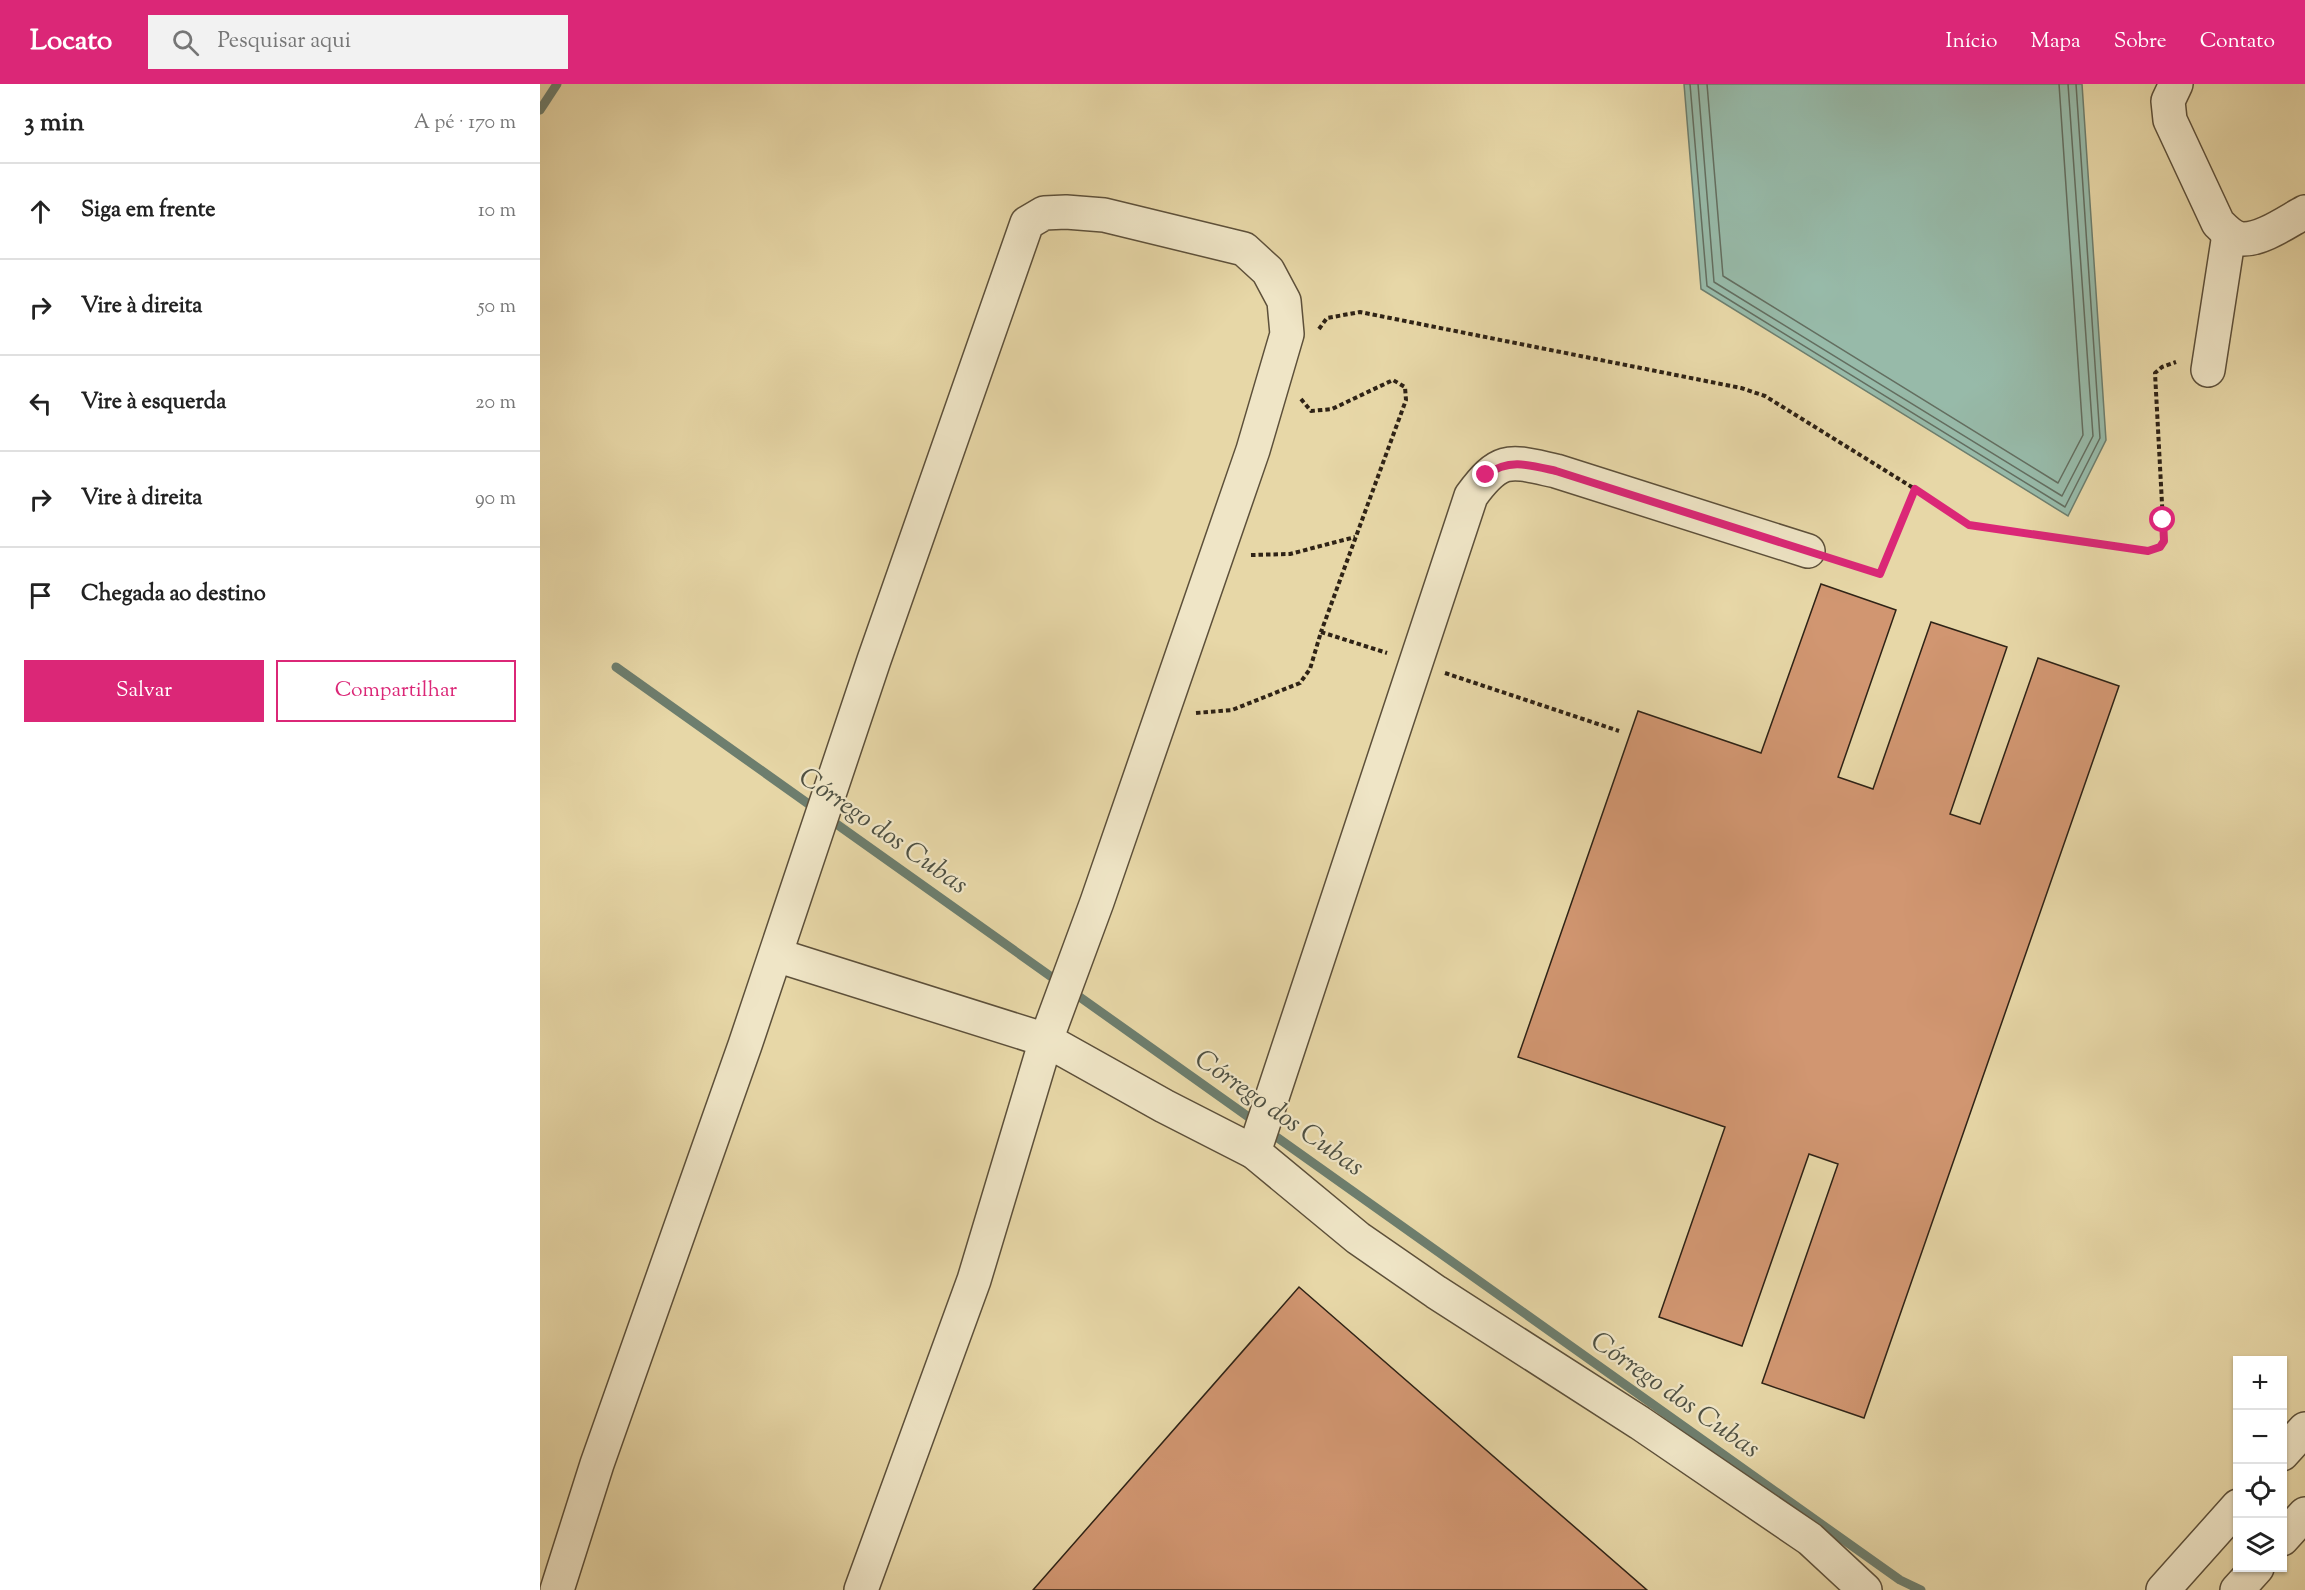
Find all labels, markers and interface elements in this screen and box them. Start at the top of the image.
search box [148,15,568,69]
text: Locato [30,22,112,62]
icon: search [169,26,202,59]
text: Pesquisar aqui [217,26,351,58]
text: Início [1946,27,1998,57]
text: Mapa [2031,27,2081,57]
text: Sobre [2114,27,2167,57]
text: Contato [2200,27,2275,57]
text: 3 min [24,105,84,142]
text: A pé · 170 m [414,109,516,138]
icon: ahead [24,195,57,228]
text: Siga em frente [81,195,216,227]
text: 10 m [478,197,516,226]
icon: right [24,291,57,324]
text: Vire à direita [81,291,203,323]
text: 50 m [478,293,516,322]
icon: left [24,387,57,420]
text: Vire à esquerda [81,387,226,419]
text: 20 m [475,389,516,418]
route end [1472,461,1498,487]
icon: right [24,483,57,516]
text: Vire à direita [81,483,203,515]
text: 90 m [475,485,516,514]
route start [2149,506,2175,532]
icon: arrive [24,579,57,612]
text: Chegada ao destino [81,579,266,611]
button: Salvar [24,660,264,722]
button: Compartilhar [276,660,516,722]
water label: Córrego dos Cubas [790,759,975,905]
water label: Córrego dos Cubas [1186,1041,1371,1187]
water label: Córrego dos Cubas [1582,1323,1767,1469]
map controls [2233,1356,2287,1572]
button: + [2233,1356,2287,1410]
button: − [2233,1410,2287,1464]
button: locate [2233,1464,2287,1518]
button: layers [2233,1518,2287,1572]

